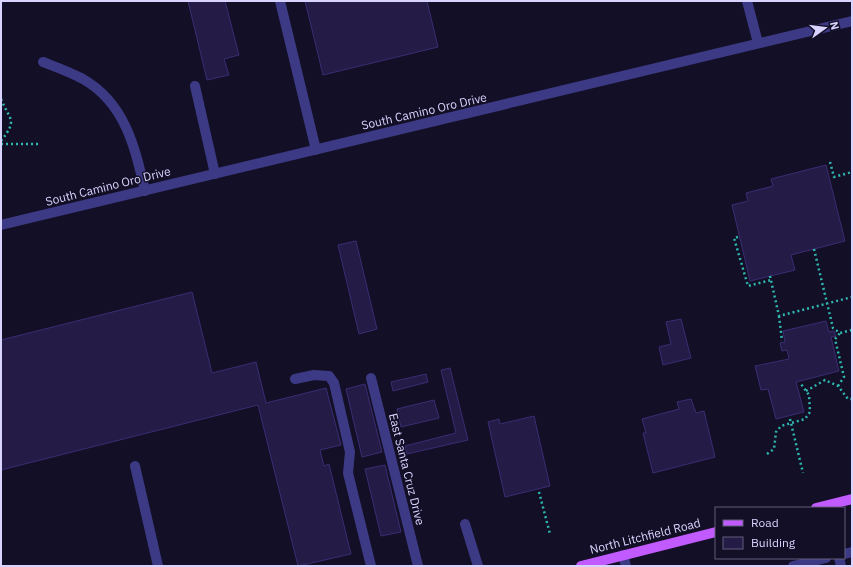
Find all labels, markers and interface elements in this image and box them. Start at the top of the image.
north arrow [805,8,845,48]
text: N [827,20,842,31]
street label: South Camino Oro Drive [360,89,489,133]
street label: South Camino Oro Drive [44,163,172,209]
street label: East Santa Cruz Drive [386,411,428,527]
legend [715,507,845,559]
street label: North Litchfield Road [588,515,702,557]
text: Road [751,515,779,530]
text: Building [751,535,796,550]

